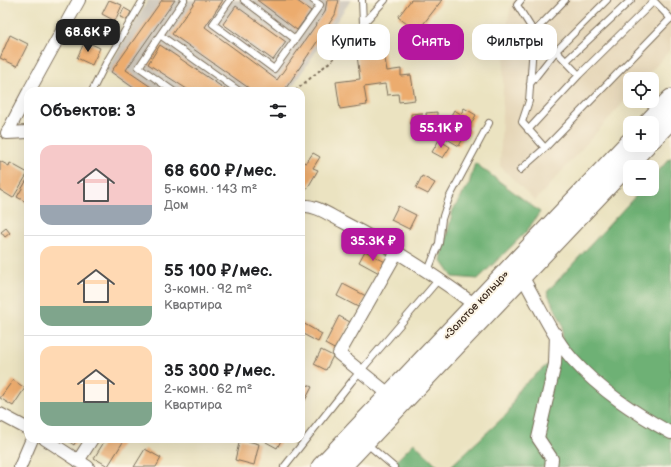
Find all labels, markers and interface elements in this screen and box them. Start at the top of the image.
pin: 68.6K ₽ [51,19,125,53]
text: 68.6K ₽ [65,24,111,40]
chip: Купить [317,24,390,60]
chip: Снять [398,24,464,60]
chip: Фильтры [472,24,557,60]
map controls [623,72,659,196]
button: locate [623,72,659,108]
icon: filters [267,100,289,122]
text: Объектов: 3 [40,101,136,121]
pin: 55.1K ₽ [404,115,478,149]
button: + [623,116,659,152]
text: 55.1K ₽ [419,120,463,136]
button: − [623,160,659,196]
icon: home [72,161,120,209]
text: 68 600 ₽/мес. [164,161,276,181]
text: 5-комн. · 143 m² [164,181,257,197]
text: Дом [164,197,189,213]
pin: 35.3K ₽ [336,228,410,262]
text: 35.3K ₽ [350,233,396,249]
text: 55 100 ₽/мес. [164,261,272,281]
icon: home [72,262,120,310]
street label: «Золотое кольцо» [440,267,512,343]
text: 3-комн. · 92 m² [164,281,252,297]
text: Квартира [164,297,222,313]
text: 35 300 ₽/мес. [164,361,275,381]
icon: home [72,362,120,410]
text: 2-комн. · 62 m² [164,381,252,397]
text: Квартира [164,397,222,413]

